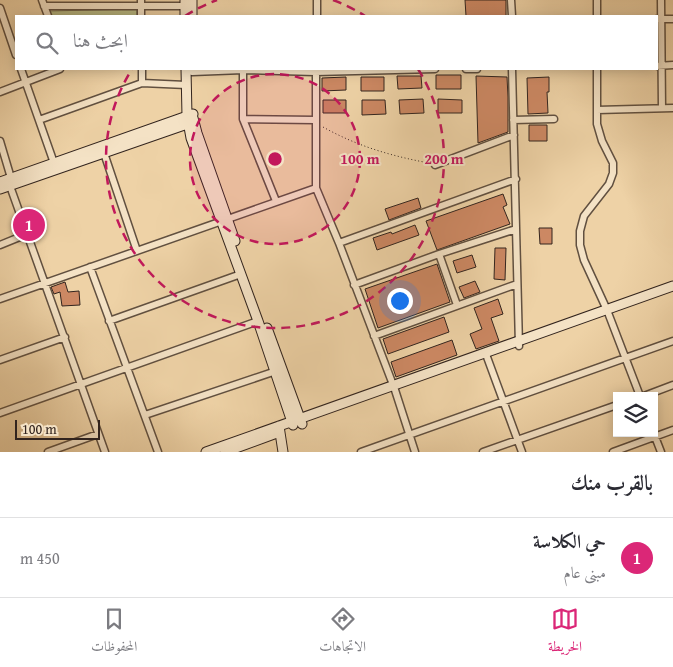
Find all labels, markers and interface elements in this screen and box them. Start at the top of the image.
search box [15,15,658,70]
text: ابحث هنا [73,26,128,54]
icon: search [33,29,61,57]
text: 100 m [340,148,380,169]
text: 200 m [424,148,464,169]
centre of rings [266,150,284,168]
pin: 1 [13,206,45,244]
your location [387,288,413,314]
map controls [613,392,658,437]
button: layers [613,392,658,437]
scale bar [15,417,100,440]
text: 100 m [22,419,57,439]
text: بالقرب منك [571,467,653,498]
text: حي الكلاسة [533,527,606,555]
text: 450 m [20,546,60,570]
text: 1 [633,546,641,570]
text: مبنى عام [564,560,606,584]
tab: المحفوظات [91,605,137,660]
tab: الاتجاهات [319,605,366,660]
tab: الخريطة [548,605,582,660]

